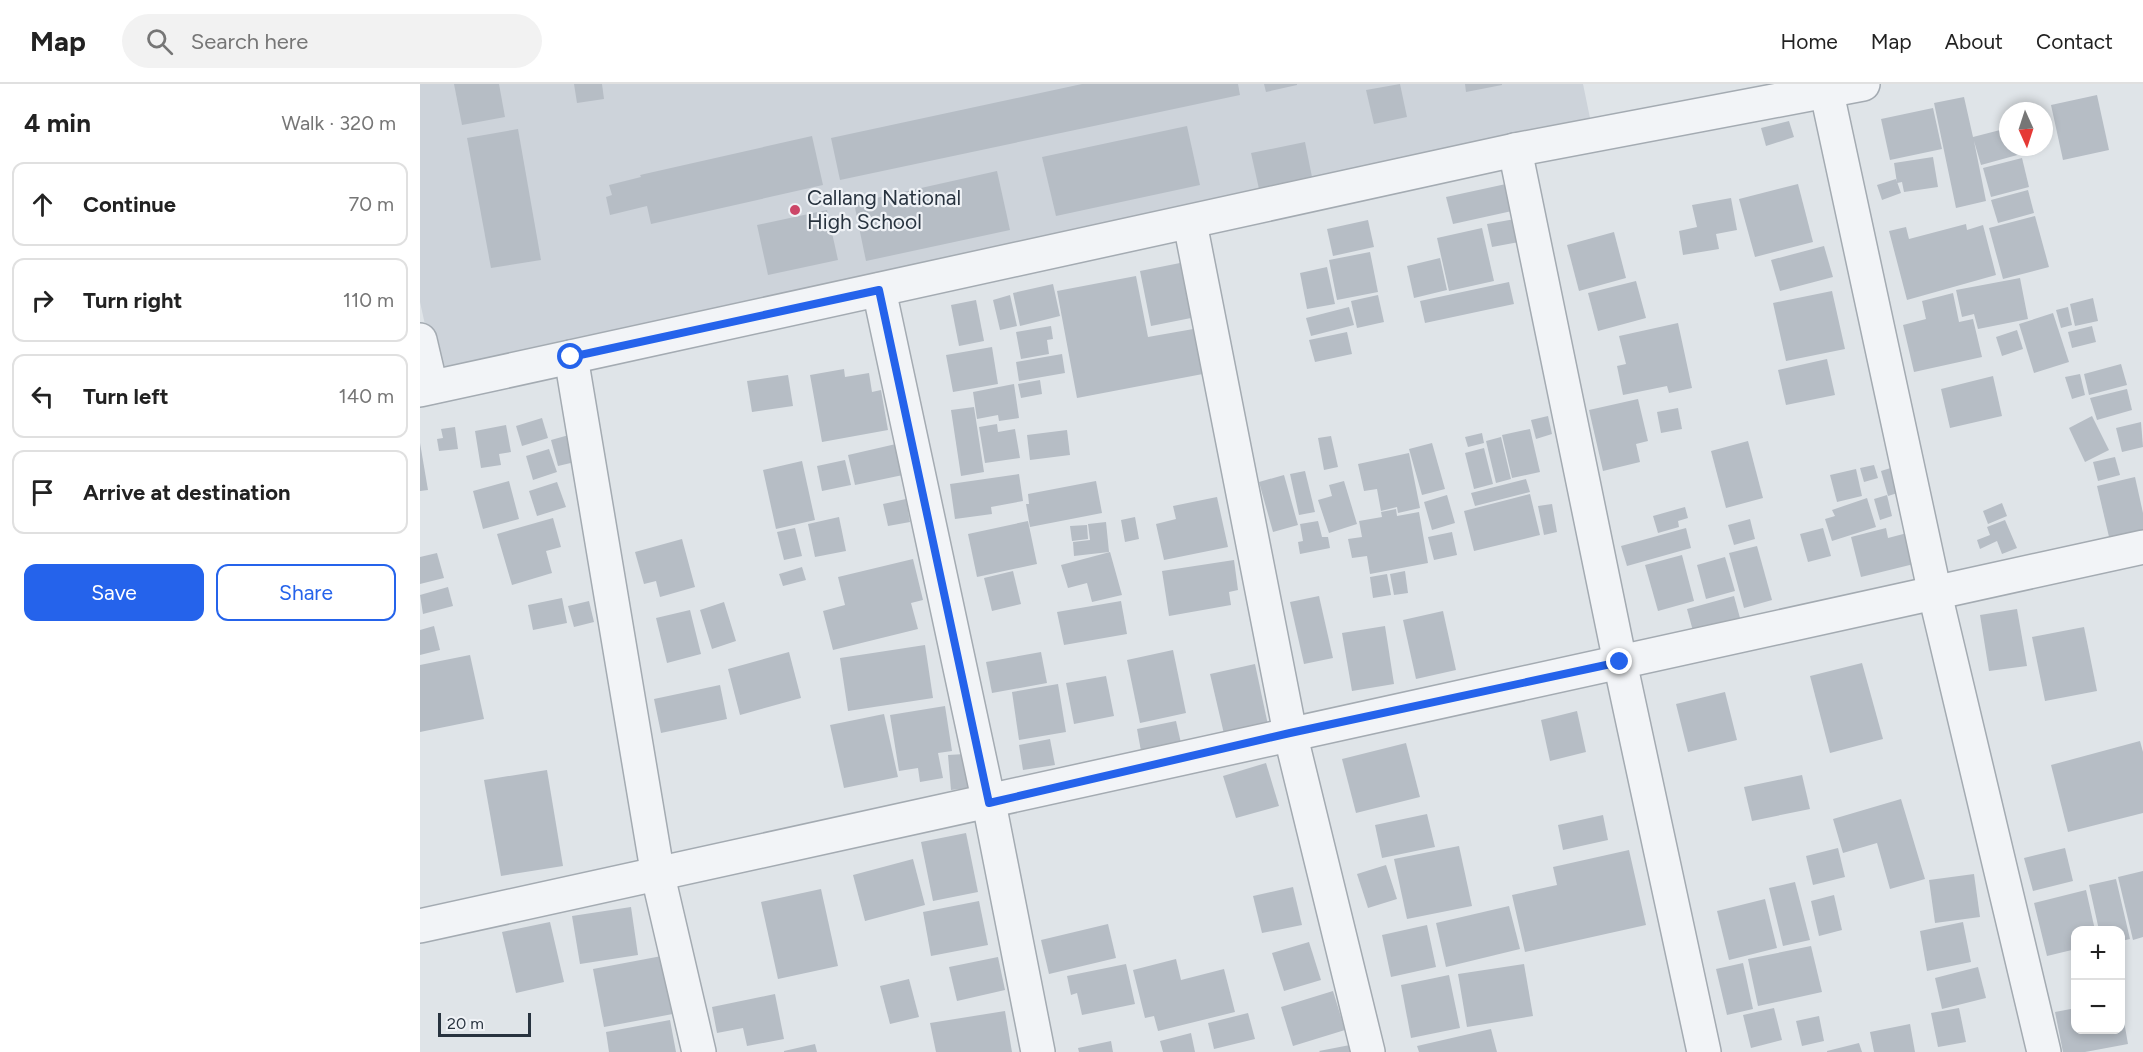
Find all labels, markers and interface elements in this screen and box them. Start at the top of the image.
search box [122,14,542,68]
text: Map [30,24,86,58]
icon: search [143,25,176,58]
text: Search here [191,28,308,55]
text: Home [1781,29,1838,54]
text: Map [1871,29,1912,54]
text: About [1945,29,2003,54]
text: Contact [2036,29,2113,54]
north arrow [1999,102,2053,156]
text: 4 min [24,107,91,139]
text: Walk · 320 m [282,111,396,135]
place label: Callang National High School [807,185,961,234]
icon: ahead [26,188,59,221]
text: Continue [83,191,176,218]
text: 70 m [348,192,394,216]
marker: Callang National High School [788,203,802,217]
icon: right [26,284,59,317]
text: Turn right [83,287,182,314]
text: 110 m [343,288,394,312]
route start [557,343,583,369]
icon: left [26,380,59,413]
text: Turn left [83,383,169,410]
text: 140 m [339,384,394,408]
icon: arrive [26,476,59,509]
text: Arrive at destination [83,479,291,506]
button: Save [24,564,204,621]
button: Share [216,564,396,621]
route end [1606,648,1632,674]
map controls [2071,926,2125,1034]
button: + [2071,926,2125,980]
button: − [2071,980,2125,1034]
scale bar [438,1010,531,1038]
text: 20 m [447,1014,484,1033]

